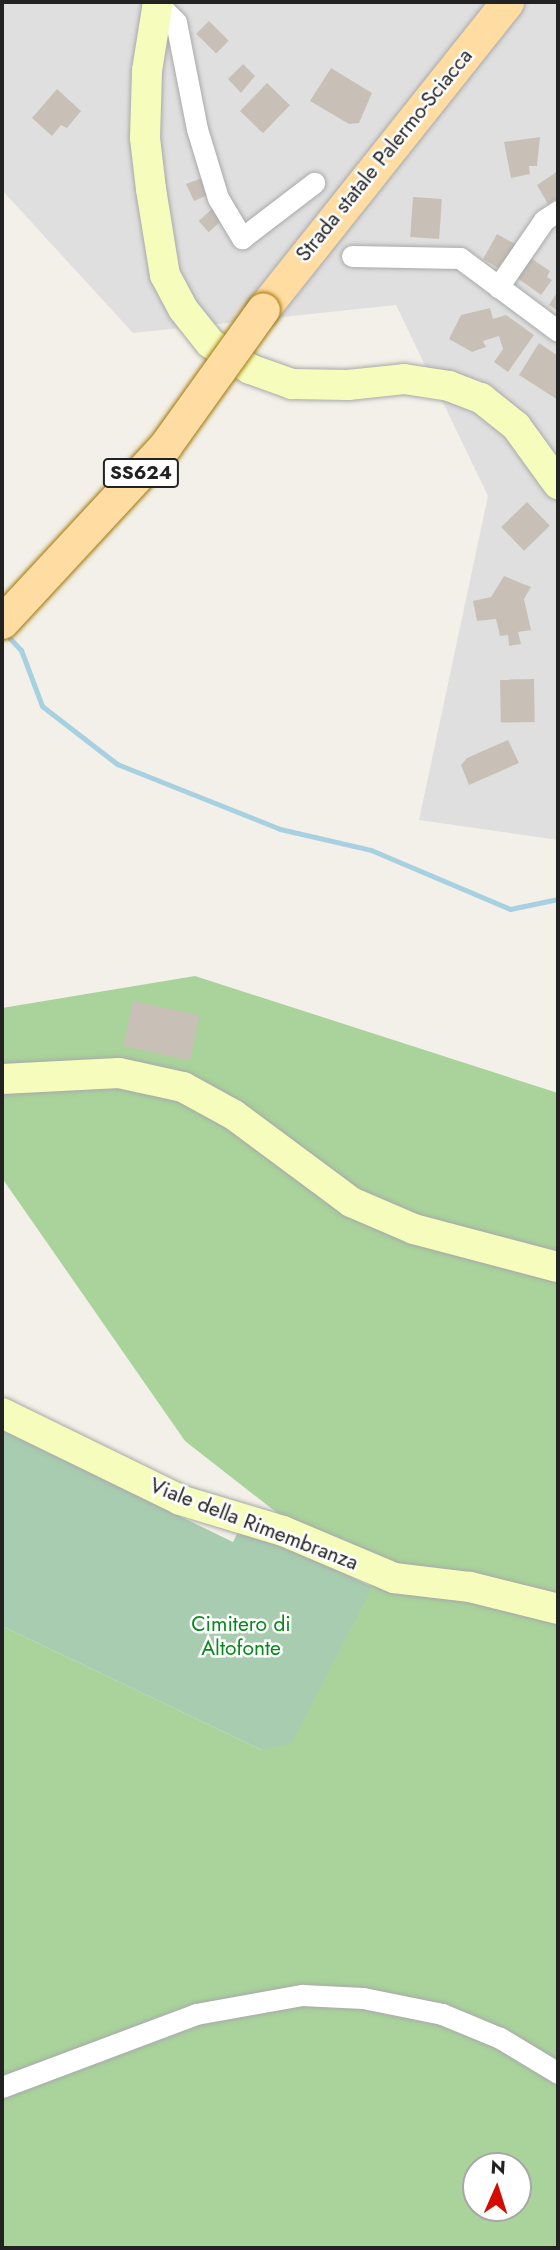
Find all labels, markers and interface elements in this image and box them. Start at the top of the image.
street label: Strada statale Palermo-Sciacca [290,44,478,266]
road number: SS624 [102,458,180,488]
street label: Viale della Rimembranza [146,1473,362,1575]
park label: Cimitero di Altofonte [191,1611,291,1661]
north arrow [462,2152,532,2222]
text: N [490,2154,506,2181]

